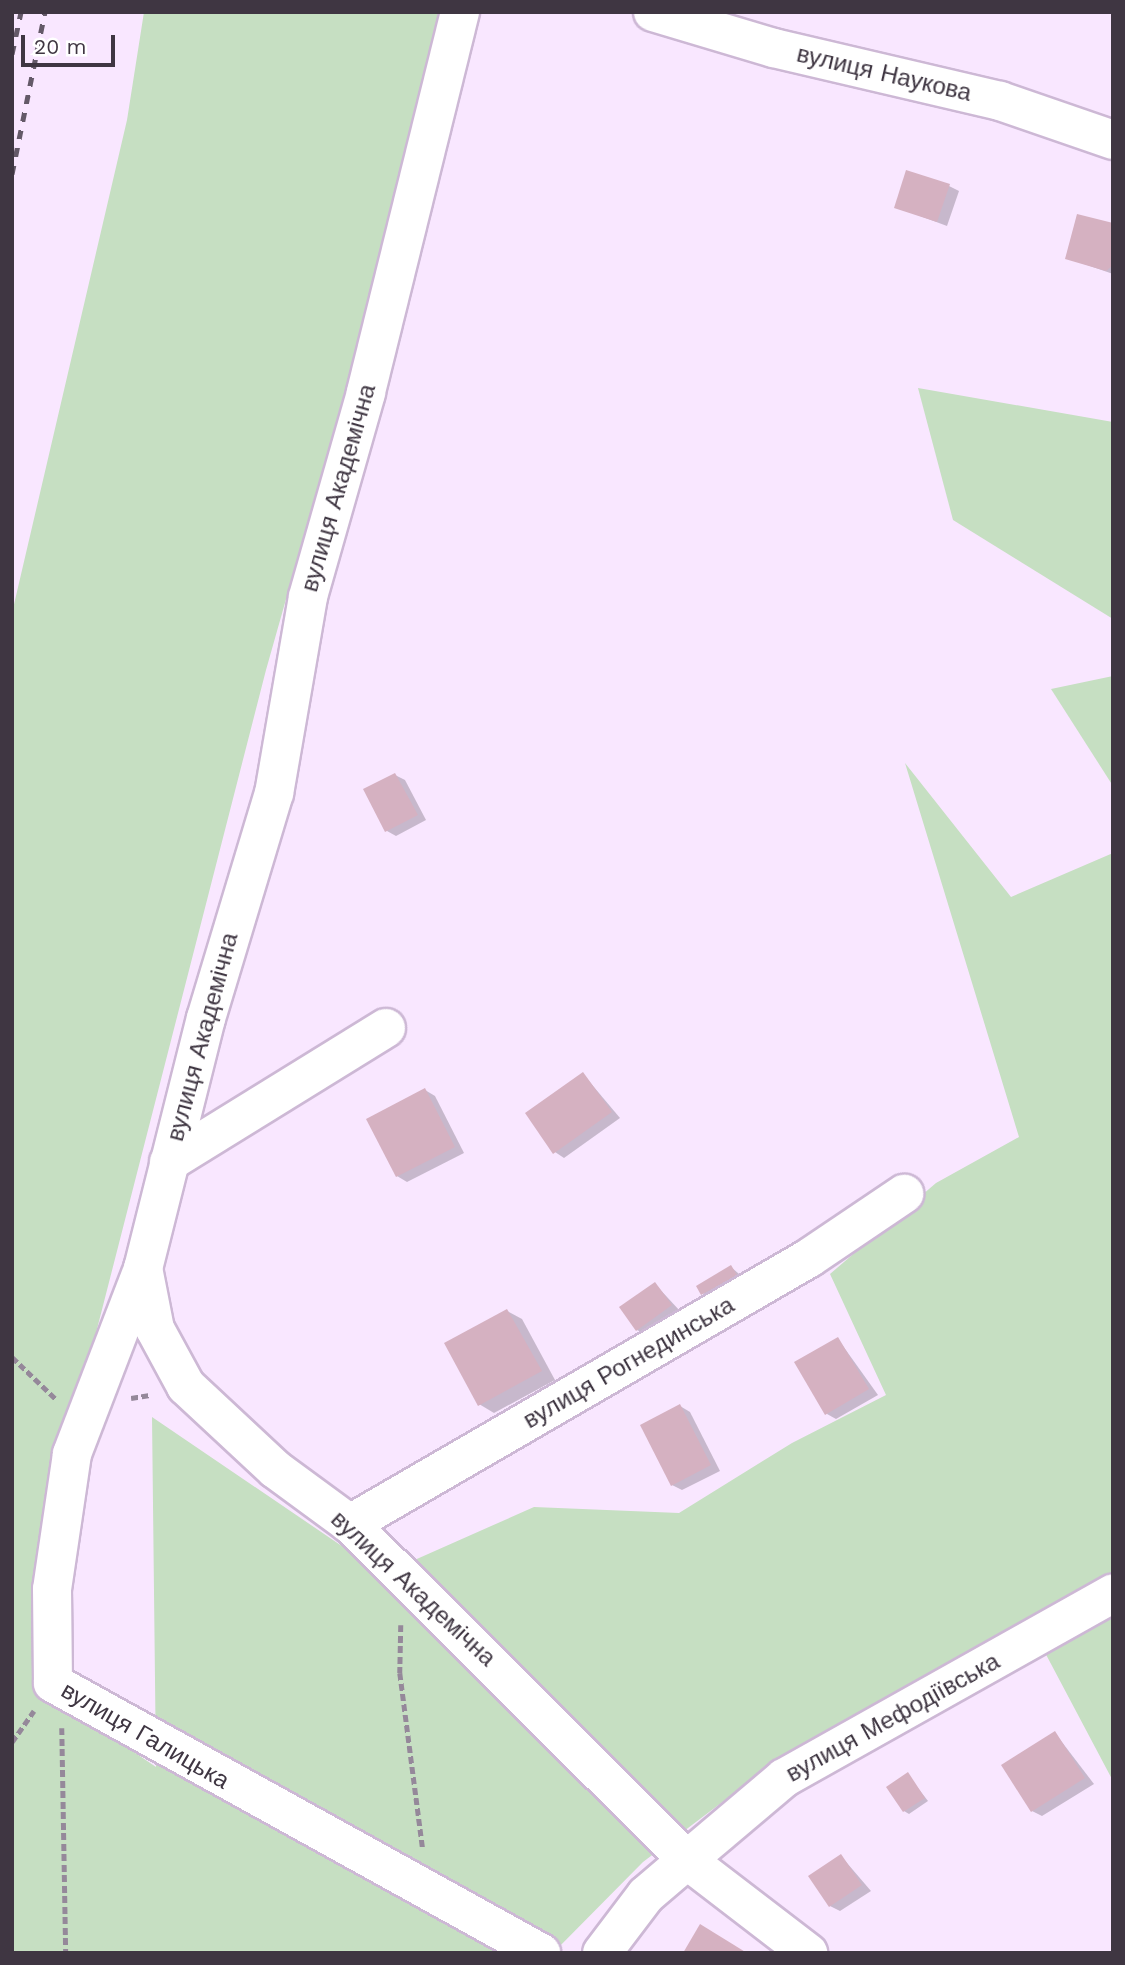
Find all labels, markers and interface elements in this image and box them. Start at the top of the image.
scale bar [24,21,119,65]
text: 20 m [34,34,86,59]
street label: вулиця Наукова [794,40,974,108]
street label: вулиця Академічна [296,381,382,595]
street label: вулиця Академічна [161,930,245,1144]
street label: вулиця Рогнединська [518,1291,740,1435]
street label: вулиця Академічна [325,1505,501,1673]
street label: вулиця Мефодіївська [781,1647,1005,1789]
street label: вулиця Галицька [56,1676,234,1796]

